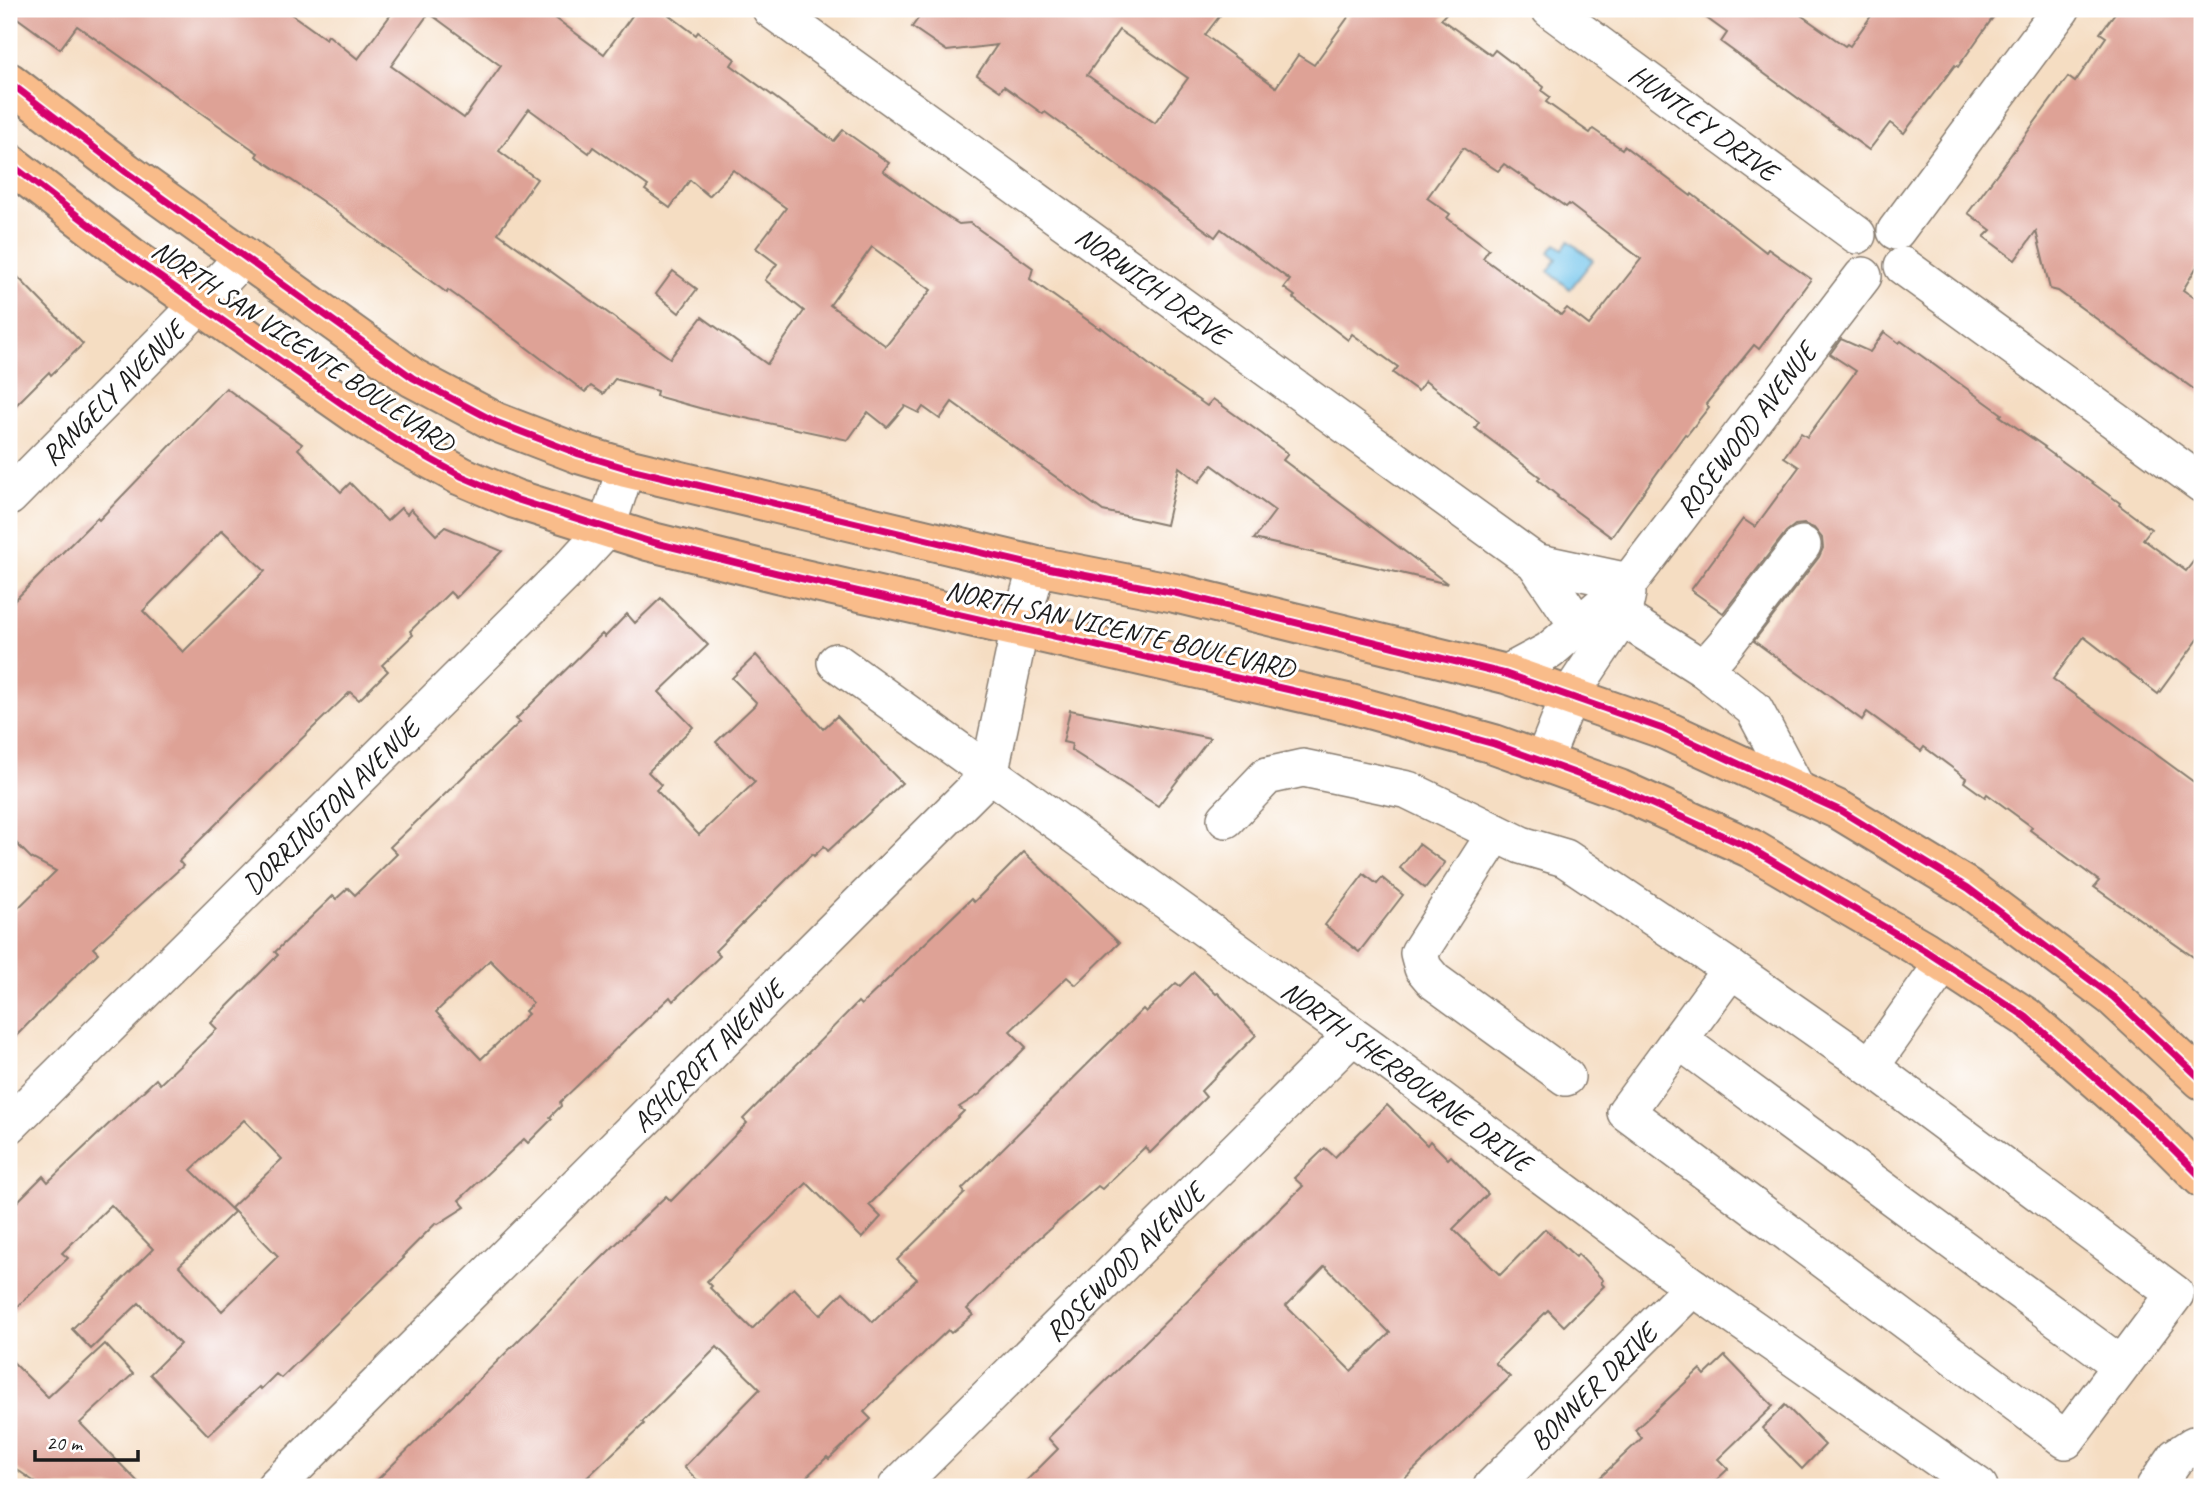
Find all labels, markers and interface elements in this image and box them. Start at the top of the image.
street label: HUNTLEY DRIVE [1623,56,1788,190]
street label: NORWICH DRIVE [1069,218,1239,354]
street label: NORTH SAN VICENTE BOULEVARD [145,232,463,462]
street label: RANGELY AVENUE [33,310,194,472]
street label: ROSEWOOD AVENUE [1668,333,1825,524]
street label: NORTH SAN VICENTE BOULEVARD [942,572,1300,687]
street label: DORRINGTON AVENUE [235,708,429,901]
street label: ASHCROFT AVENUE [624,970,794,1139]
street label: NORTH SHERBOURNE DRIVE [1275,972,1542,1181]
street label: ROSEWOOD AVENUE [1037,1173,1214,1348]
street label: BONNER DRIVE [1521,1314,1666,1458]
scale bar [35,1419,138,1463]
text: 20 m [46,1430,84,1456]

